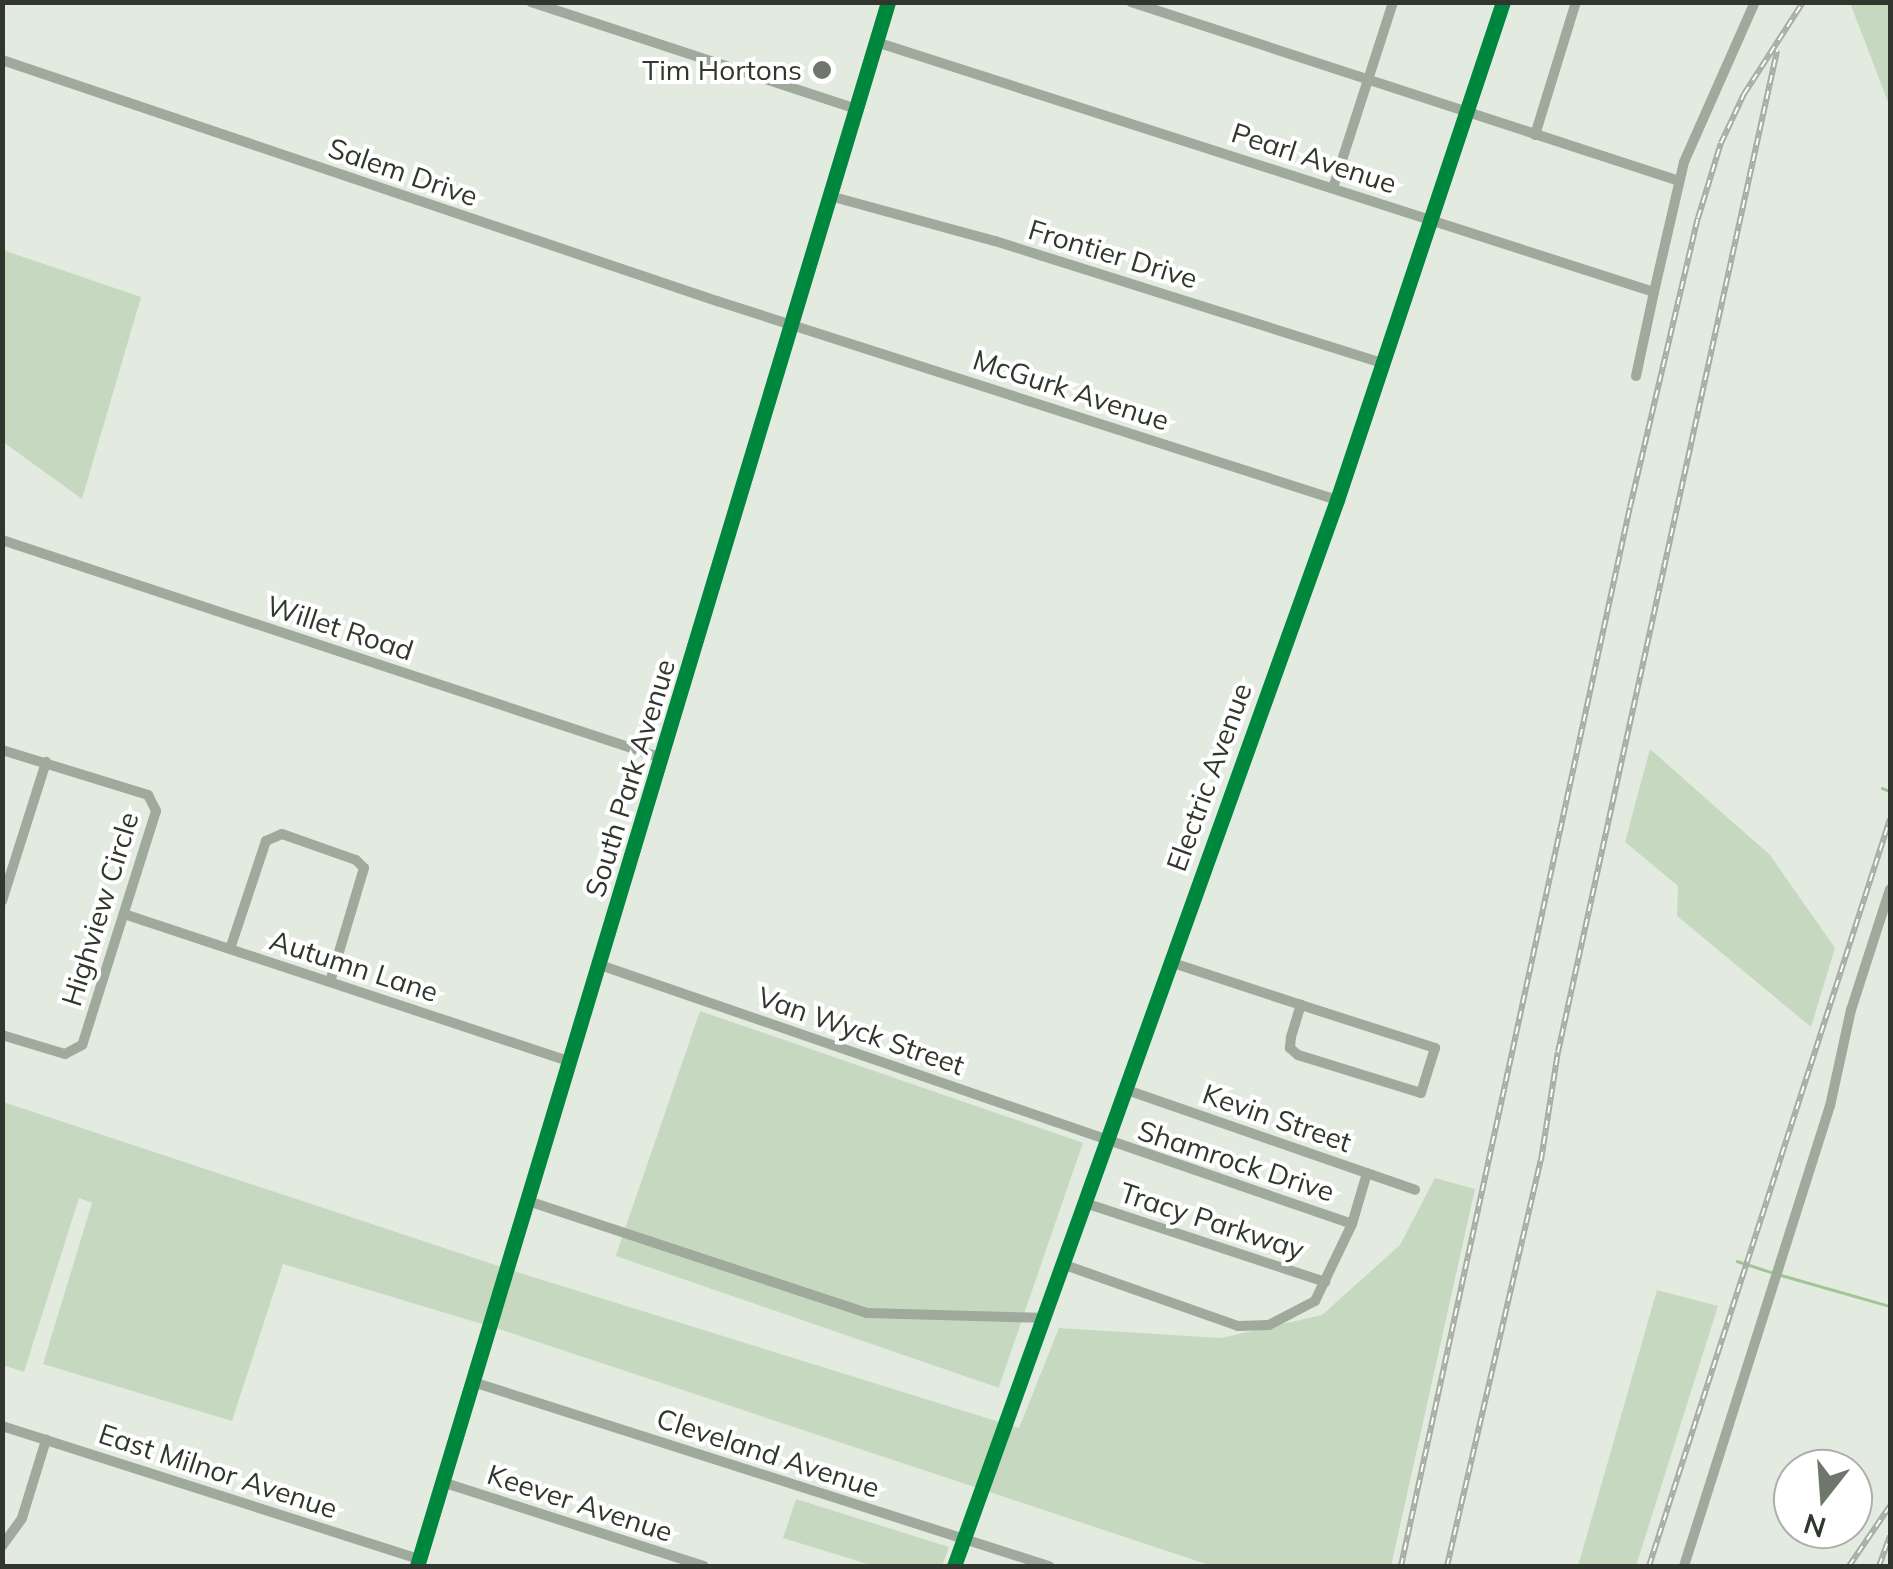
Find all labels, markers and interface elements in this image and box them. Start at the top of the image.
place label: Tim Hortons [642,53,802,87]
marker: Tim Hortons [811,59,833,81]
street label: Pearl Avenue [1227,116,1401,200]
street label: Salem Drive [324,131,482,213]
street label: Frontier Drive [1025,212,1201,296]
street label: McGurk Avenue [969,343,1173,437]
street label: Willet Road [262,589,418,667]
street label: South Park Avenue [578,655,682,901]
street label: Electric Avenue [1159,678,1259,876]
street label: Highview Circle [55,808,145,1010]
street label: Autumn Lane [266,923,442,1009]
street label: Van Wyck Street [753,980,969,1082]
street label: Kevin Street [1198,1077,1356,1159]
street label: Shamrock Drive [1134,1113,1338,1209]
street label: Tracy Parkway [1116,1175,1308,1267]
street label: Cleveland Avenue [652,1401,884,1505]
street label: East Milnor Avenue [95,1417,341,1525]
north arrow [1773,1449,1873,1549]
street label: Keever Avenue [483,1457,677,1549]
text: N [1799,1506,1830,1546]

